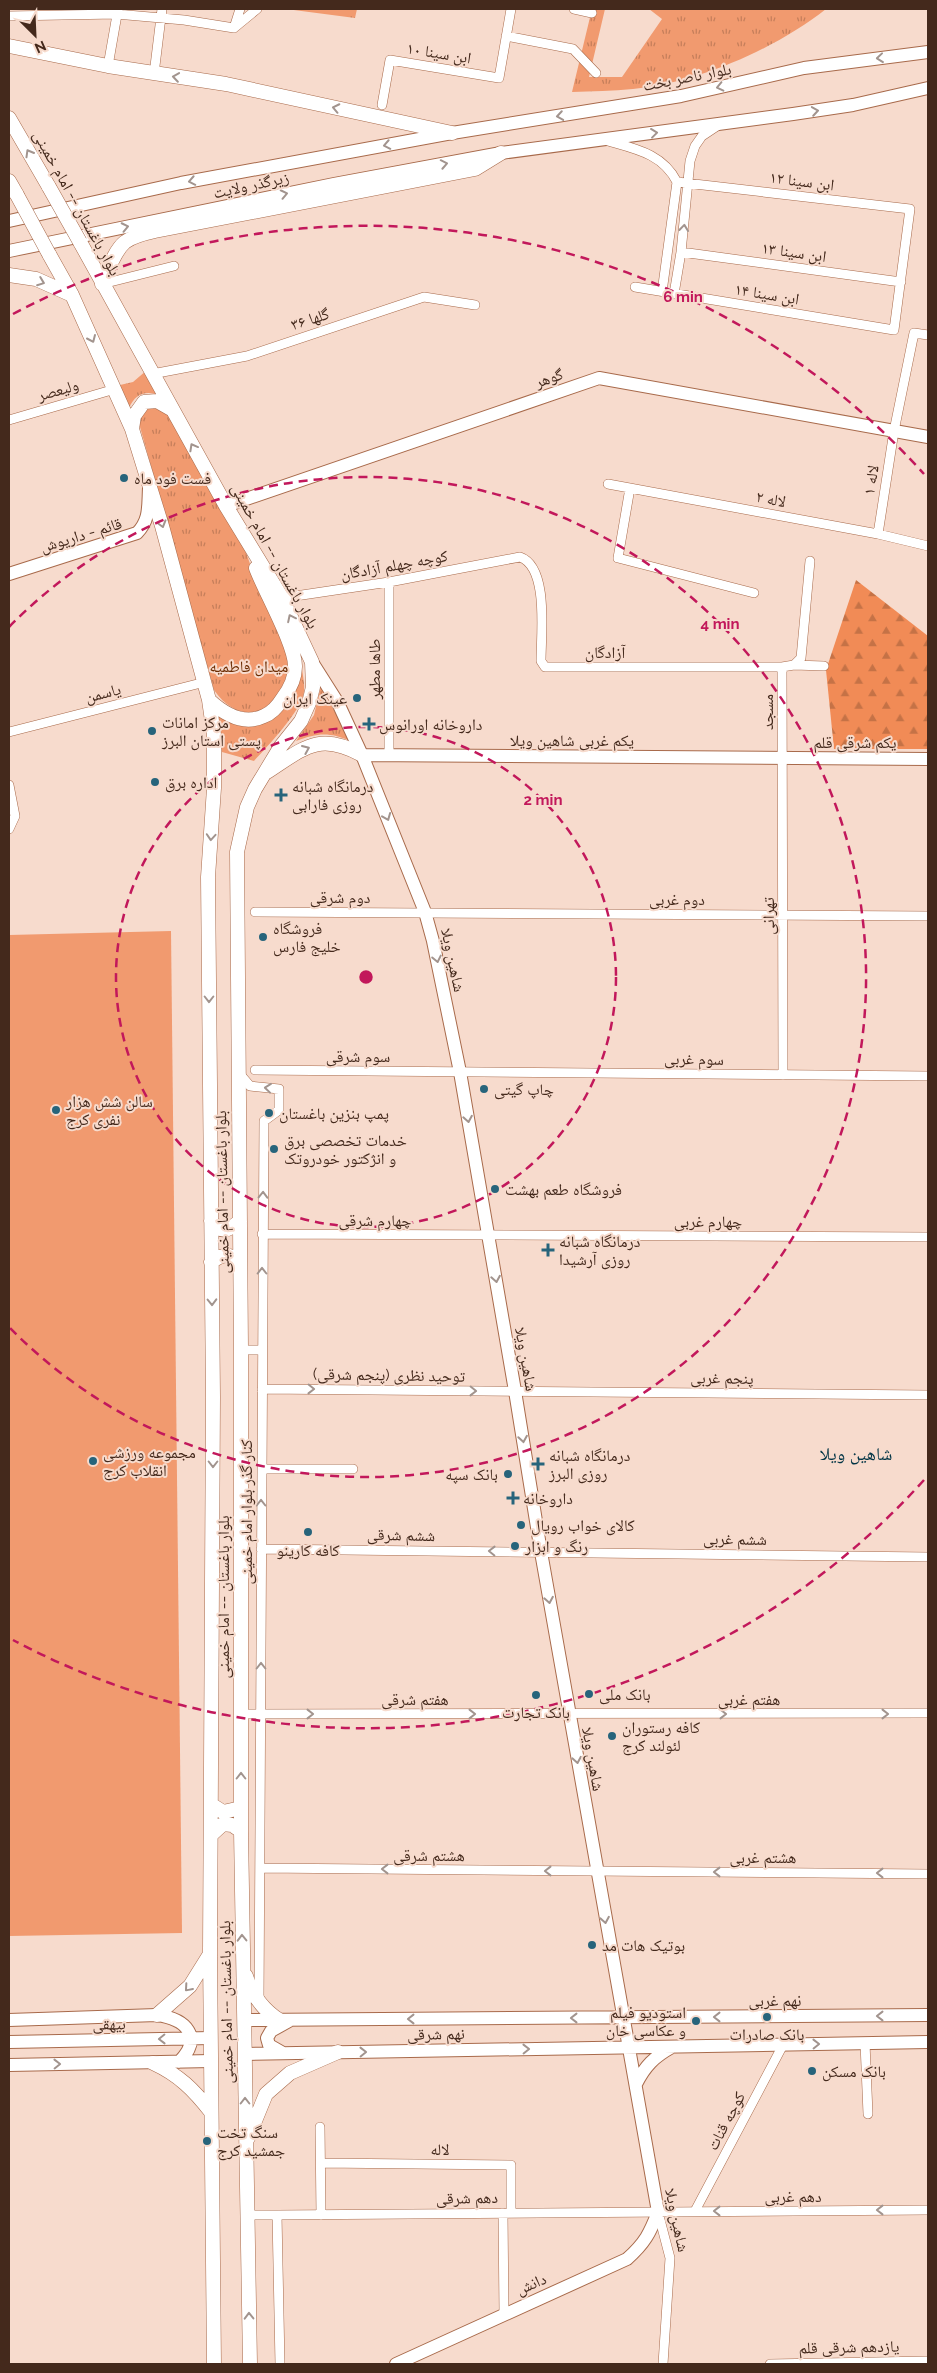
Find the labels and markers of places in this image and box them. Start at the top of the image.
place label: فست فود ماه [134,469,211,488]
marker: فست فود ماه [118,472,130,484]
place label: عینک ایران [283,689,347,709]
marker: عینک ایران [351,692,363,704]
place label: مرکز امانات پستی استان البرز [161,713,261,751]
place label: داروخانه اورانوس [379,715,482,735]
marker: داروخانه اورانوس [363,718,375,730]
marker: مرکز امانات پستی استان البرز [146,725,158,737]
place label: اداره برق [165,773,217,793]
marker: اداره برق [149,776,161,788]
place label: درمانگاه شبانه روزی فارابی [292,777,373,815]
marker: درمانگاه شبانه روزی فارابی [274,788,288,802]
place label: فروشگاه خلیج فارس [273,919,341,957]
marker: فروشگاه خلیج فارس [257,931,269,943]
centre of rings [357,968,375,986]
place label: چاپ گیتی [494,1080,554,1100]
marker: چاپ گیتی [478,1083,490,1095]
place label: سالن شش هزار نفری کرج [65,1092,153,1130]
marker: سالن شش هزار نفری کرج [50,1104,62,1116]
place label: پمپ بنزین باغستان [279,1104,389,1124]
marker: پمپ بنزین باغستان [263,1107,275,1119]
place label: خدمات تخصصی برق و انژکتور خودروتک [284,1131,407,1168]
marker: خدمات تخصصی برق و انژکتور خودروتک [268,1143,280,1155]
place label: فروشگاه طعم بهشت [505,1180,622,1200]
marker: فروشگاه طعم بهشت [489,1183,501,1195]
place label: درمانگاه شبانه روزی آرشیدا [559,1232,640,1270]
marker: درمانگاه شبانه روزی آرشیدا [541,1243,555,1257]
place label: مجموعه ورزشی انقلاب کرج [103,1443,196,1481]
place label: درمانگاه شبانه روزی البرز [548,1446,630,1484]
marker: مجموعه ورزشی انقلاب کرج [87,1455,99,1467]
marker: درمانگاه شبانه روزی البرز [531,1457,545,1471]
place label: بانک سپه [445,1465,498,1484]
marker: بانک سپه [502,1468,514,1480]
place label: داروخانه [523,1489,573,1508]
marker: داروخانه [507,1492,519,1504]
place label: کالای خواب رویال [531,1516,635,1536]
marker: کالای خواب رویال [515,1519,527,1531]
marker: کافه کارینو [302,1526,314,1538]
place label: رنگ و ابزار [524,1537,588,1556]
marker: رنگ و ابزار [509,1540,521,1552]
place label: کافه کارینو [276,1541,340,1560]
place label: بانک ملی [599,1685,651,1705]
marker: بانک ملی [583,1688,595,1700]
marker: بانک تجارت [530,1689,542,1701]
place label: بانک تجارت [502,1703,570,1722]
place label: کافه رستوران لئولند کرج [622,1718,700,1756]
marker: کافه رستوران لئولند کرج [606,1730,618,1742]
place label: بوتیک هات مد [602,1936,685,1955]
marker: بوتیک هات مد [586,1939,598,1951]
place label: استودیو فیلم و عکاسی خان [606,2003,686,2041]
marker: بانک صادرات [761,2011,773,2023]
marker: استودیو فیلم و عکاسی خان [690,2015,702,2027]
place label: بانک صادرات [730,2025,804,2044]
place label: بانک مسکن [822,2062,886,2082]
marker: بانک مسکن [806,2065,818,2077]
place label: سنگ تخت جمشید کرج [217,2123,285,2161]
marker: سنگ تخت جمشید کرج [201,2135,213,2147]

